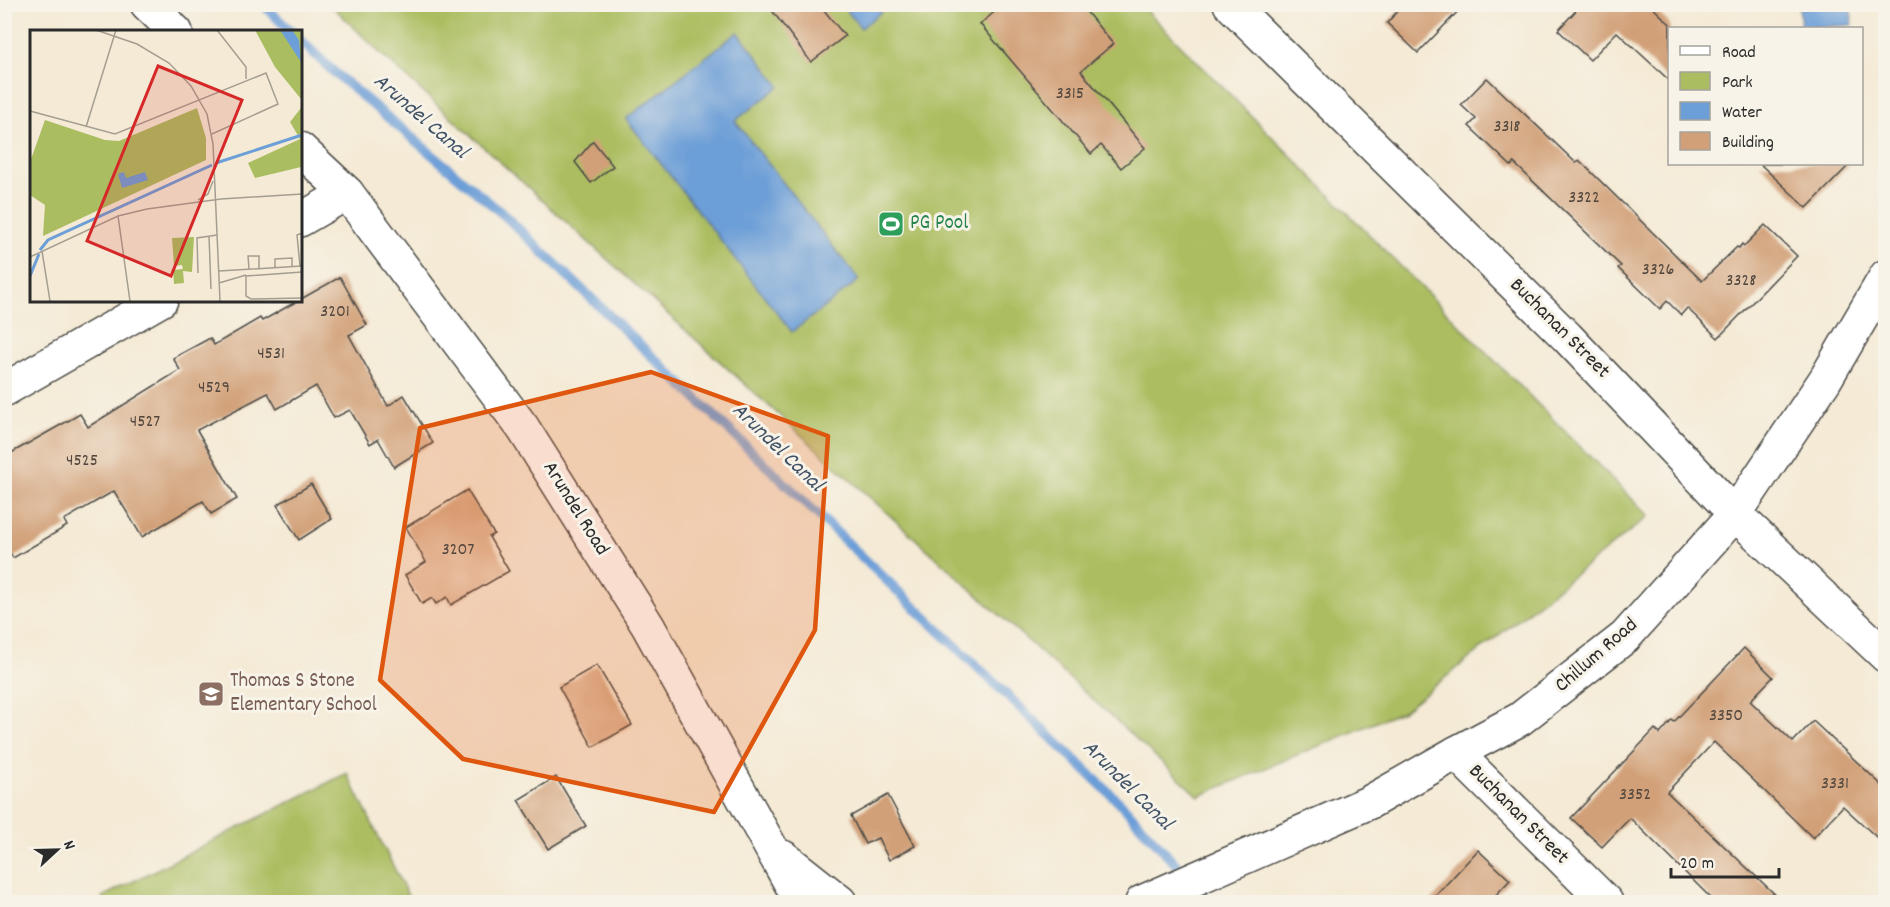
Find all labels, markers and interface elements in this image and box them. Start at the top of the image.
legend [1668,27,1863,165]
inset map [30,30,302,302]
text: Road [1722,41,1756,66]
water label: Arundel Canal [366,67,476,168]
text: Park [1722,71,1753,96]
house number: 3315 [1056,82,1084,107]
text: Water [1722,101,1762,126]
house number: 3318 [1493,115,1521,140]
text: Building [1722,131,1774,156]
house number: 3322 [1568,186,1600,211]
sports icon: PG Pool [876,209,906,239]
place label: PG Pool [910,209,968,239]
house number: 3326 [1642,258,1674,283]
house number: 3328 [1725,269,1757,294]
street label: Buchanan Street [1502,272,1616,386]
house number: 3201 [320,300,350,325]
house number: 4531 [257,342,285,367]
house number: 4529 [198,376,230,401]
water label: Arundel Canal [724,396,831,501]
house number: 4527 [130,410,160,435]
house number: 4525 [66,449,98,474]
street label: Arundel Road [534,456,616,562]
house number: 3207 [442,538,474,563]
street label: Chillum Road [1549,611,1645,701]
place label: Thomas S Stone Elementary School [230,667,377,721]
school or university icon: Thomas S Stone Elementary School [196,679,226,709]
house number: 3350 [1709,704,1743,729]
water label: Arundel Canal [1075,734,1181,840]
street label: Buchanan Street [1461,758,1575,872]
house number: 3331 [1821,772,1849,797]
house number: 3352 [1619,783,1651,808]
north arrow [27,820,87,880]
text: N [56,837,81,853]
scale bar [1671,841,1779,879]
text: 20 m [1680,852,1714,877]

